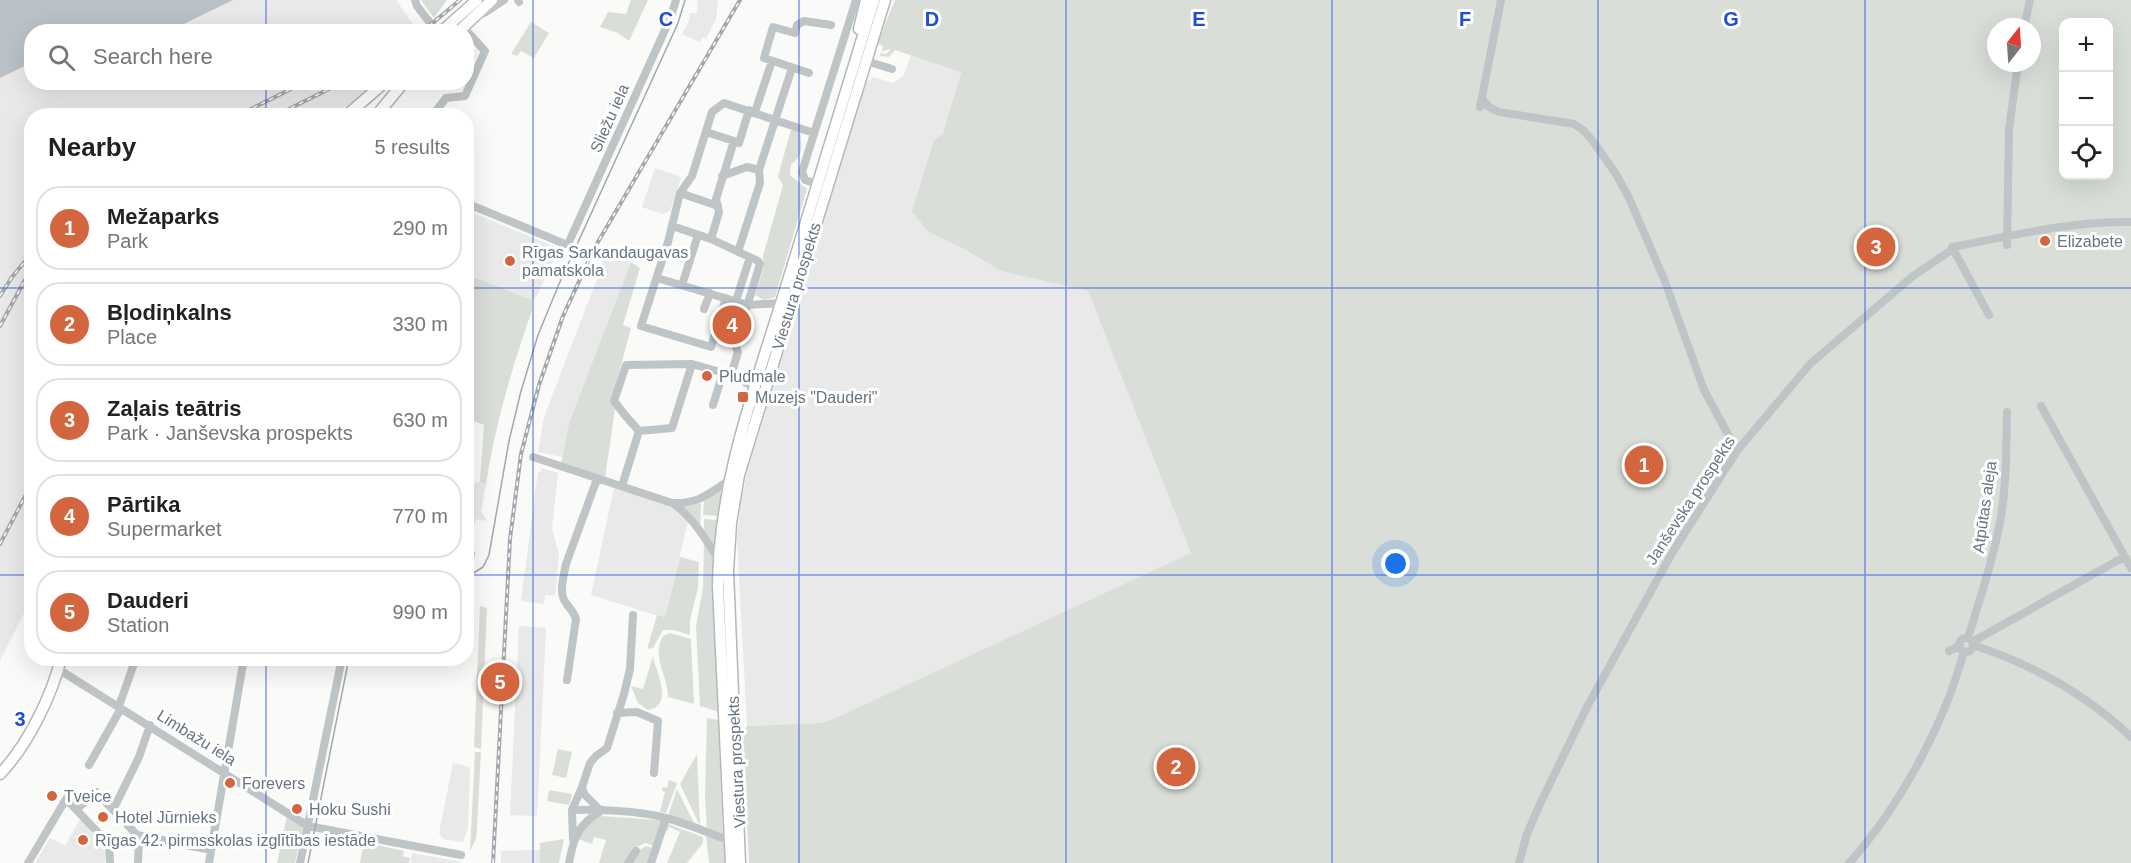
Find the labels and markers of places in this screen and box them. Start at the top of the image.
pin: 3 [1856,224,1896,270]
place label: Elizabete [2057,233,2123,250]
marker: Elizabete [2038,234,2052,248]
place label: Rīgas Sarkandaugavas pamatskola [522,244,688,279]
marker: Rīgas Sarkandaugavas pamatskola [503,254,517,268]
pin: 4 [712,302,752,348]
place label: Pludmale [719,368,786,385]
marker: Pludmale [700,369,714,383]
place label: Muzejs "Dauderi" [755,389,878,406]
marker: Muzejs "Dauderi" [736,390,750,404]
pin: 1 [1624,442,1664,488]
pin: 5 [480,660,520,704]
pin: 2 [1156,744,1196,789]
place label: Forevers [242,775,305,792]
marker: Forevers [223,776,237,790]
place label: Tveice [64,788,111,805]
marker: Tveice [45,789,59,803]
place label: Hoku Sushi [309,801,391,818]
marker: Hoku Sushi [290,802,304,816]
place label: Hotel Jūrnieks [115,809,216,826]
marker: Hotel Jūrnieks [96,810,110,824]
place label: Rīgas 42. pirmsskolas izglītības iestāde [95,832,376,849]
marker: Rīgas 42. pirmsskolas izglītības iestāde [76,833,90,847]

